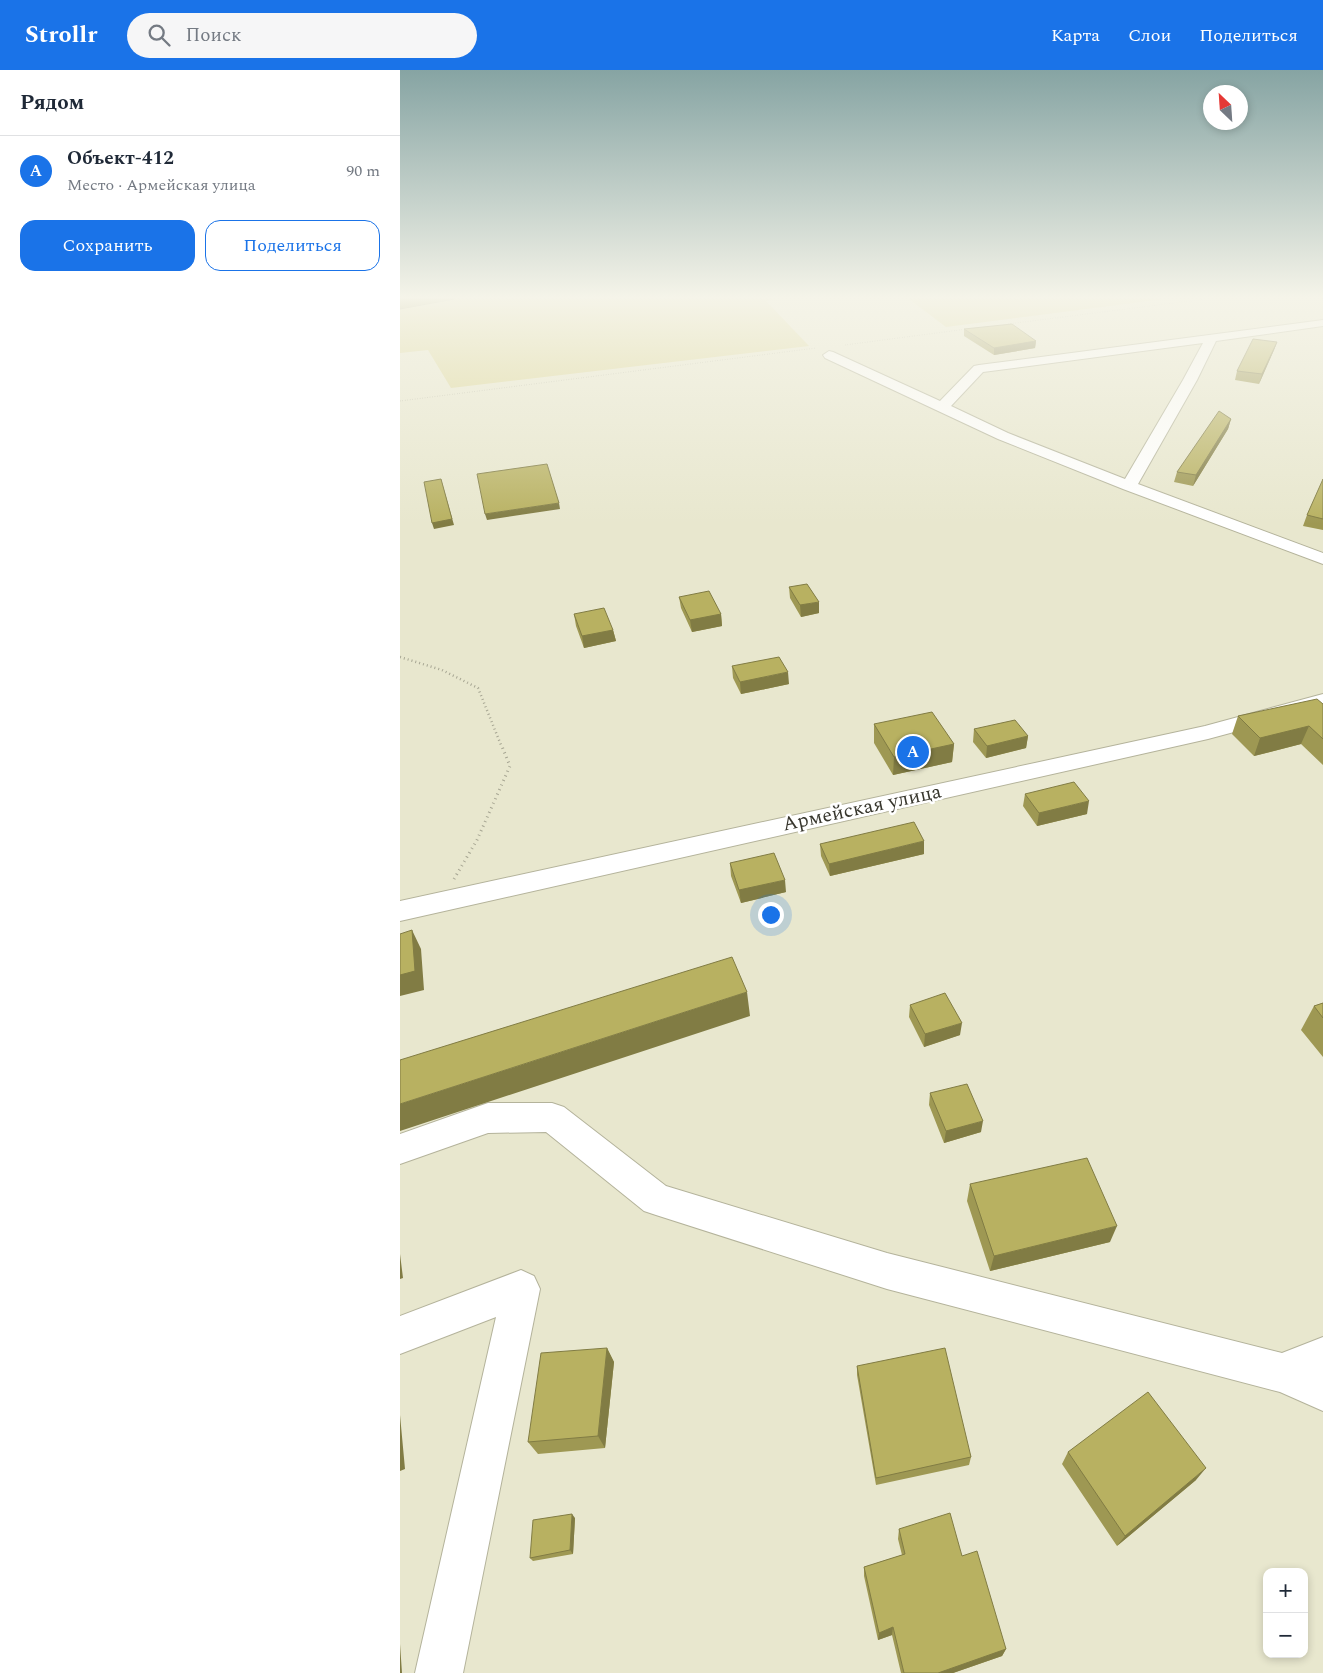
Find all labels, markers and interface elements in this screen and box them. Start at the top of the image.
search box [127,13,477,58]
text: Strollr [25,17,97,53]
icon: search [145,21,173,49]
text: Поиск [185,21,242,50]
text: Карта [1051,22,1100,49]
text: Слои [1128,22,1171,49]
text: Поделиться [1199,22,1298,49]
north arrow [1203,85,1248,130]
text: Рядом [20,87,84,119]
text: Объект-412 [67,144,174,173]
text: A [30,159,42,183]
text: 90 m [346,159,380,183]
text: Место · Армейская улица [67,173,256,197]
button: Сохранить [20,220,195,271]
button: Поделиться [205,220,380,271]
pin: A [897,733,929,771]
street label: Армейская улица [780,776,944,839]
your location [758,902,784,928]
map controls [1263,1568,1308,1658]
button: + [1263,1568,1308,1613]
button: − [1263,1613,1308,1658]

